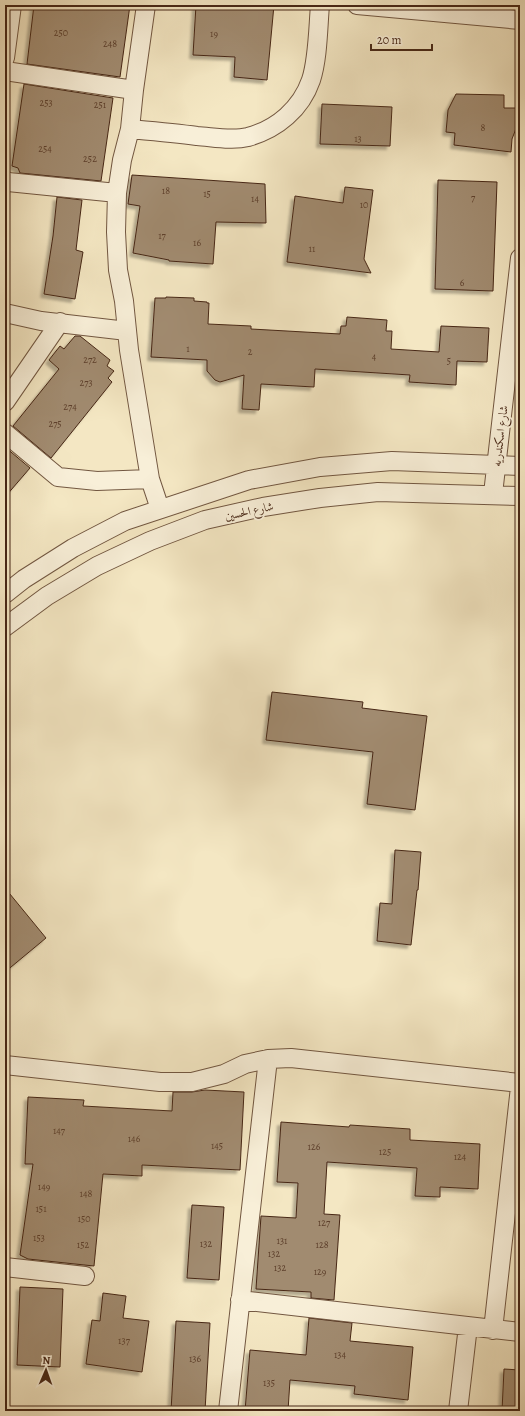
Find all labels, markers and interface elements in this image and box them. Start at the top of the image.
house number: 250 [54,26,68,39]
scale bar [371,26,432,52]
house number: 19 [210,27,218,40]
text: 20 m [377,32,401,48]
house number: 248 [103,37,117,50]
house number: 253 [39,96,53,109]
house number: 251 [94,98,107,111]
house number: 8 [481,121,486,134]
house number: 13 [354,132,362,145]
house number: 254 [38,142,52,155]
house number: 252 [83,152,97,165]
house number: 18 [162,184,170,197]
house number: 15 [203,187,211,200]
house number: 7 [471,191,476,204]
house number: 14 [251,192,259,205]
house number: 10 [360,198,368,211]
house number: 17 [158,229,167,242]
house number: 16 [193,236,201,249]
house number: 11 [309,242,316,255]
house number: 6 [460,276,465,289]
house number: 1 [186,342,190,355]
house number: 2 [248,345,253,358]
house number: 4 [372,350,377,363]
house number: 272 [83,353,97,366]
house number: 5 [447,354,451,367]
house number: 273 [79,376,93,389]
house number: 274 [63,400,77,413]
street label: شارع اسكندريه [488,404,515,468]
house number: 275 [48,417,62,430]
street label: شارع الحسين [223,498,276,527]
house number: 147 [53,1124,66,1137]
house number: 146 [128,1132,141,1145]
house number: 145 [211,1139,223,1152]
house number: 126 [308,1140,321,1153]
house number: 125 [379,1145,391,1158]
house number: 124 [454,1150,467,1163]
house number: 149 [38,1180,51,1193]
house number: 148 [80,1187,93,1200]
house number: 151 [35,1202,47,1215]
house number: 150 [77,1212,91,1225]
house number: 127 [318,1216,331,1229]
house number: 153 [33,1231,45,1244]
house number: 131 [277,1234,288,1247]
house number: 132 [200,1237,212,1250]
house number: 152 [77,1238,89,1251]
house number: 128 [315,1238,329,1251]
house number: 132 [268,1247,280,1260]
house number: 132 [274,1261,286,1274]
house number: 129 [314,1265,327,1278]
house number: 137 [118,1334,131,1347]
house number: 134 [334,1348,347,1361]
north arrow [26,1350,66,1390]
house number: 136 [189,1352,201,1365]
text: N [42,1353,51,1368]
house number: 135 [263,1376,275,1389]

